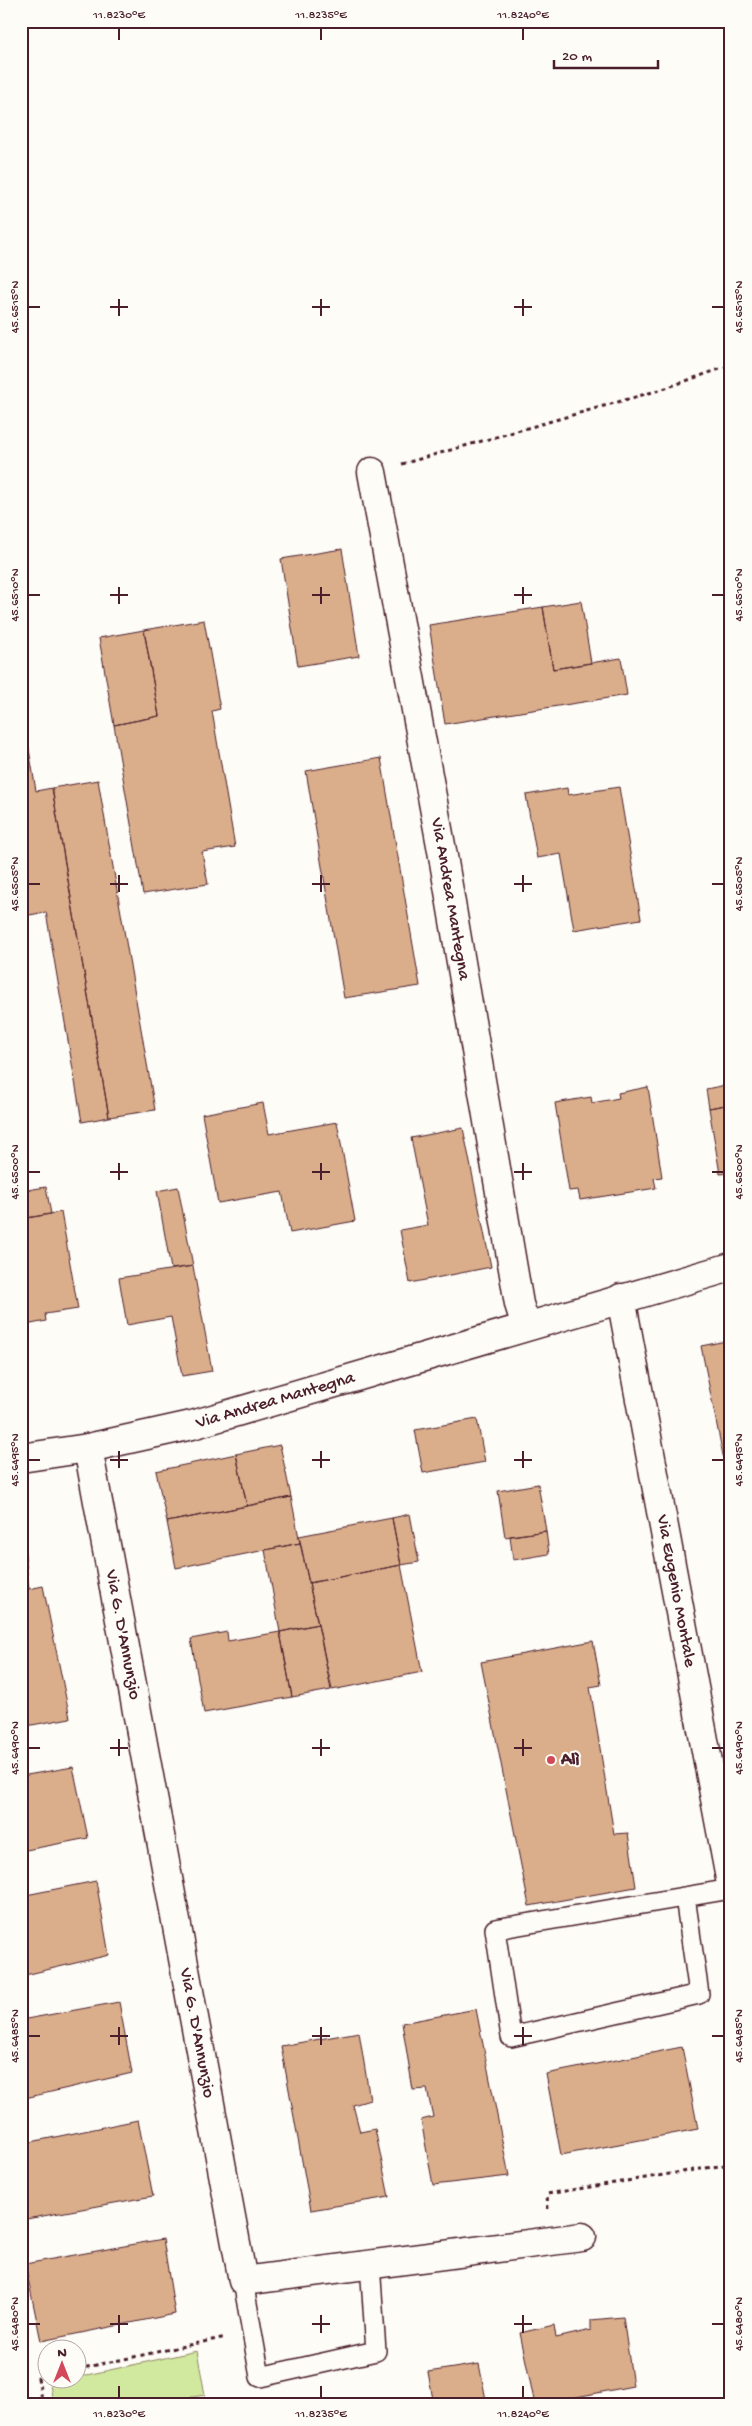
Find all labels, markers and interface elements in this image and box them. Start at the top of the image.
text: 11.8230°E [92,9,145,23]
text: 11.8235°E [294,9,347,23]
text: 11.8240°E [496,9,549,23]
scale bar [554,38,658,70]
text: 20 m [562,48,592,66]
text: 45.6515°N [9,281,23,333]
text: 45.6515°N [733,281,747,333]
text: 45.6510°N [9,568,23,622]
text: 45.6510°N [733,568,747,622]
street label: Via Andrea Mantegna [425,815,475,983]
text: 45.6505°N [9,857,23,911]
text: 45.6505°N [733,857,747,911]
text: 45.6500°N [9,1144,23,1200]
text: 45.6500°N [733,1144,747,1200]
street label: Via Andrea Mantegna [192,1367,358,1434]
text: 45.6495°N [9,1433,23,1487]
text: 45.6495°N [733,1433,747,1487]
street label: Via Eugenio Montale [651,1512,701,1669]
street label: Via G. D'Annunzio [100,1567,145,1701]
text: 45.6490°N [9,1721,23,1775]
text: 45.6490°N [733,1721,747,1775]
place label: Alì [560,1750,580,1771]
marker: Alì [545,1754,557,1766]
street label: Via G. D'Annunzio [174,1965,219,2100]
text: 45.6485°N [9,2009,23,2063]
text: 45.6485°N [733,2009,747,2063]
text: 45.6480°N [9,2297,23,2351]
text: 45.6480°N [733,2297,747,2351]
north arrow [38,2338,88,2388]
text: N [57,2345,67,2362]
text: 11.8230°E [92,2408,145,2422]
text: 11.8235°E [294,2408,347,2422]
text: 11.8240°E [496,2408,549,2422]

